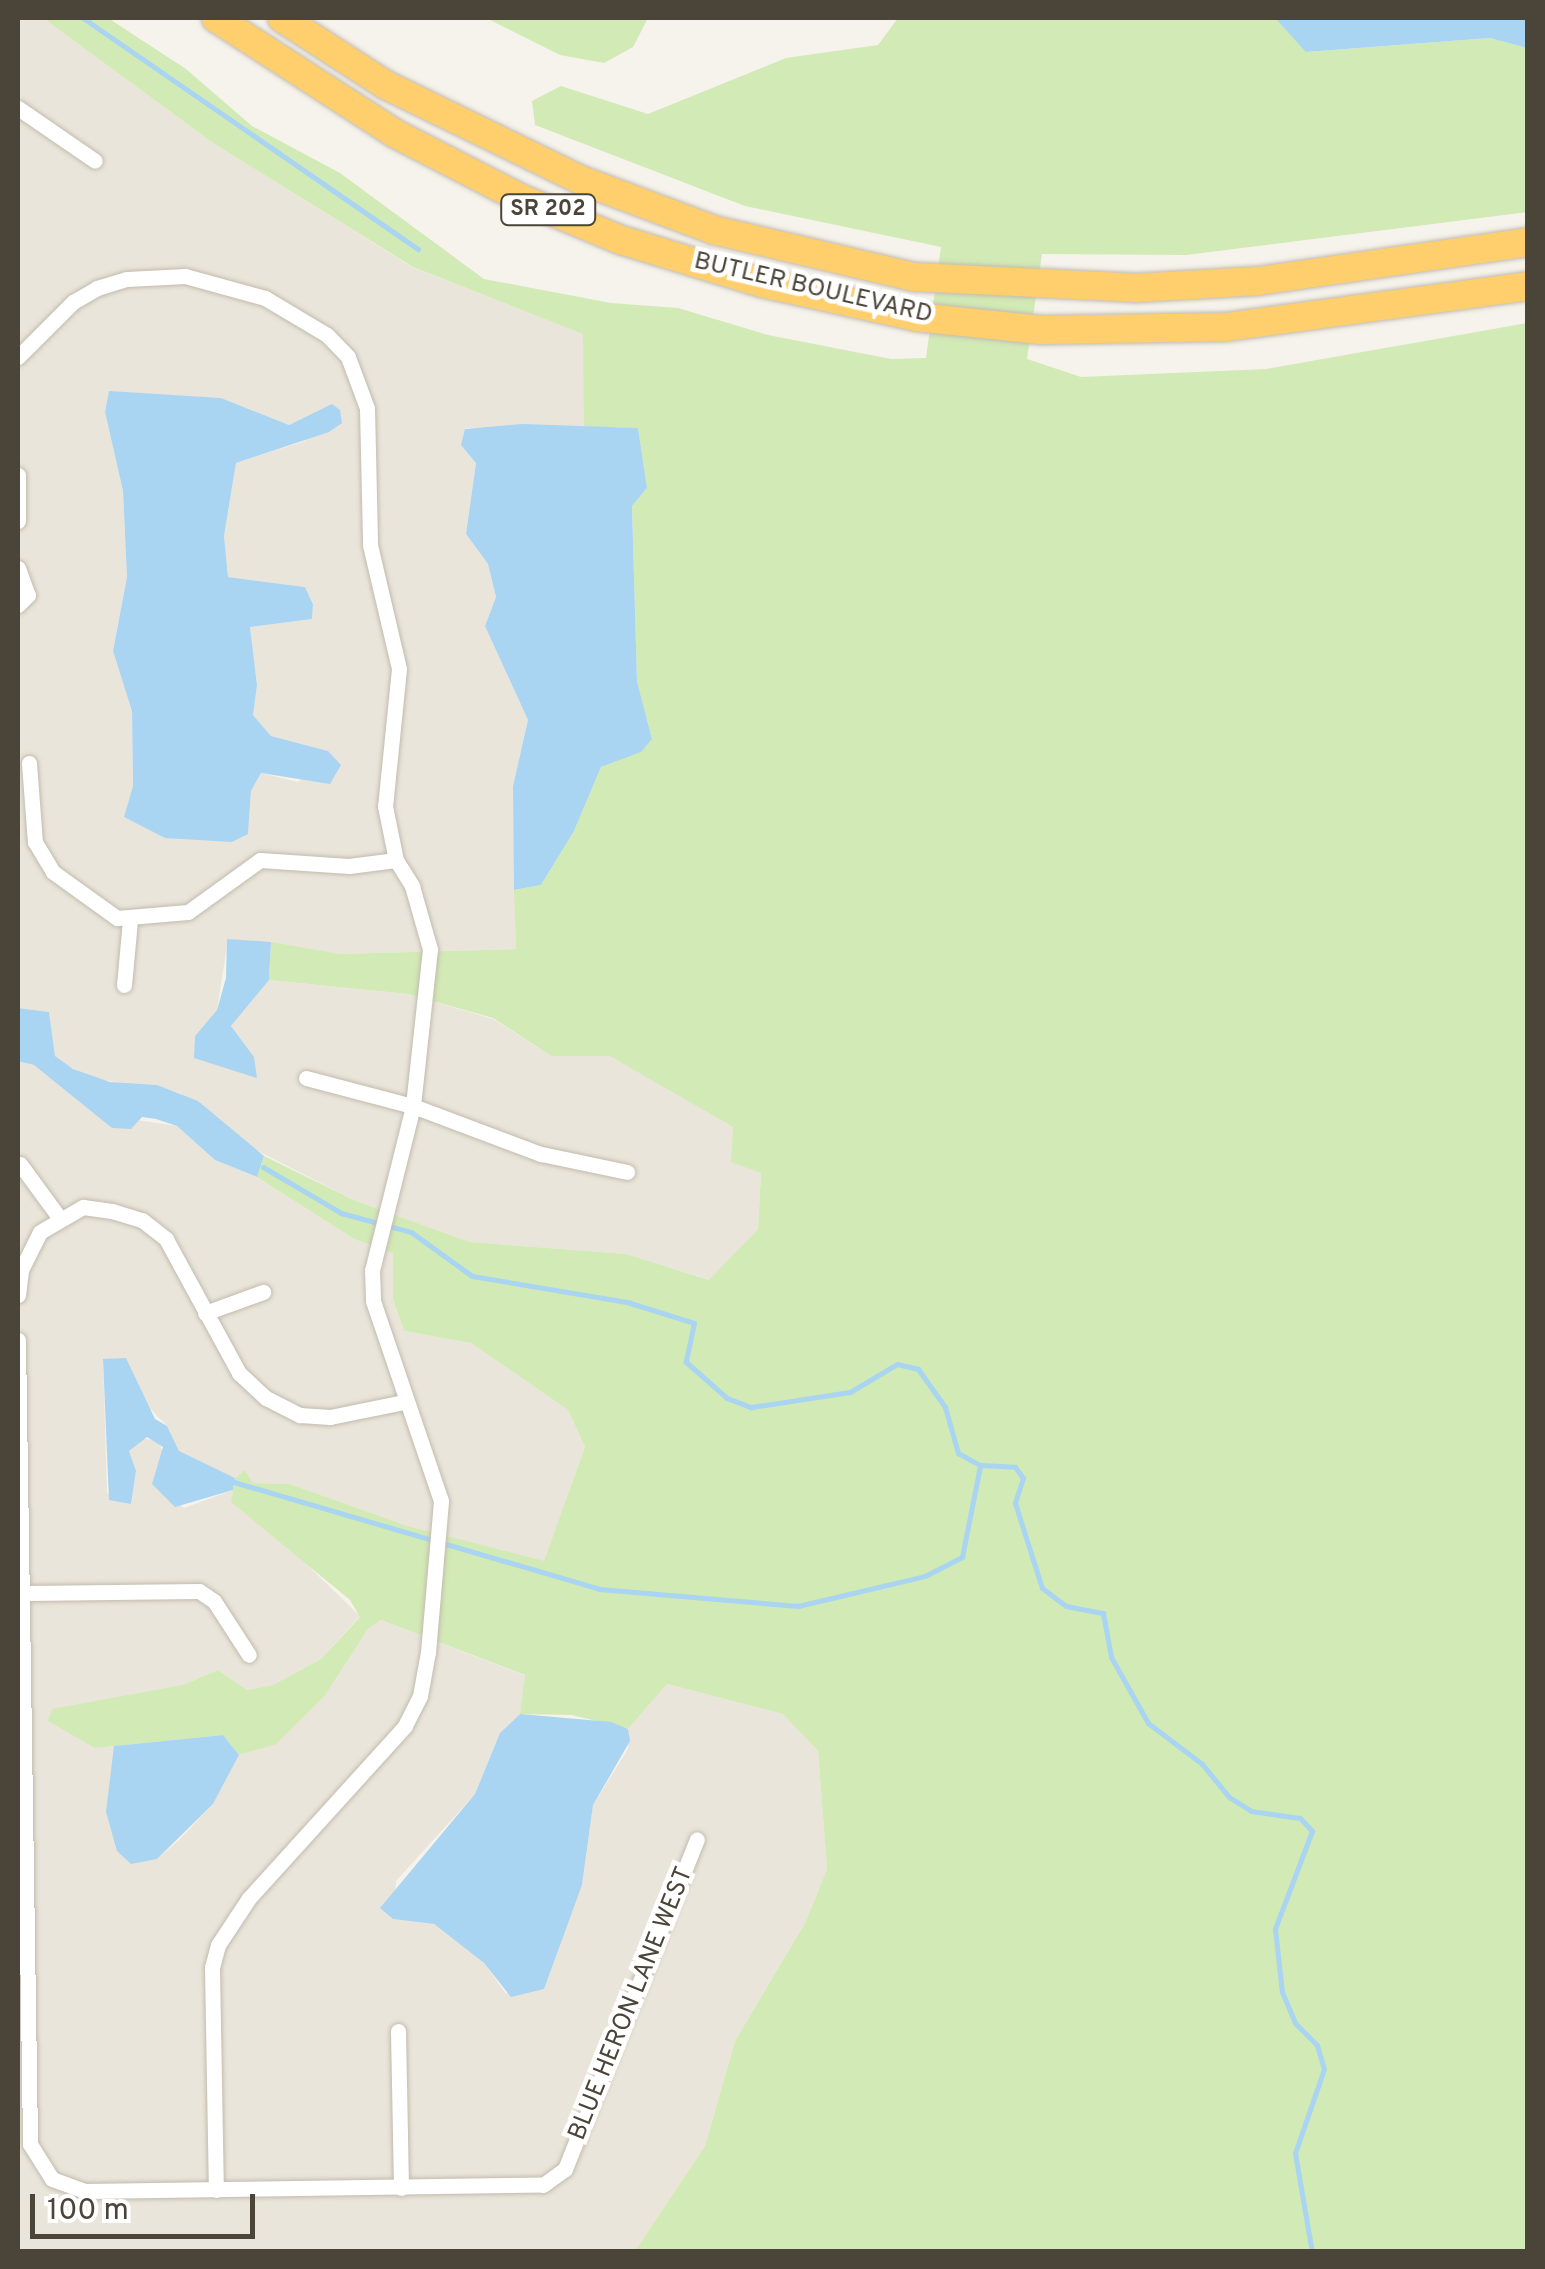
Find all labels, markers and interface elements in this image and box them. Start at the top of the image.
road number: SR 202 [498,193,598,227]
street label: BUTLER BOULEVARD [691,247,935,331]
street label: BLUE HERON LANE WEST [563,1863,701,2145]
scale bar [35,2174,260,2236]
text: 100 m [47,2193,129,2230]

